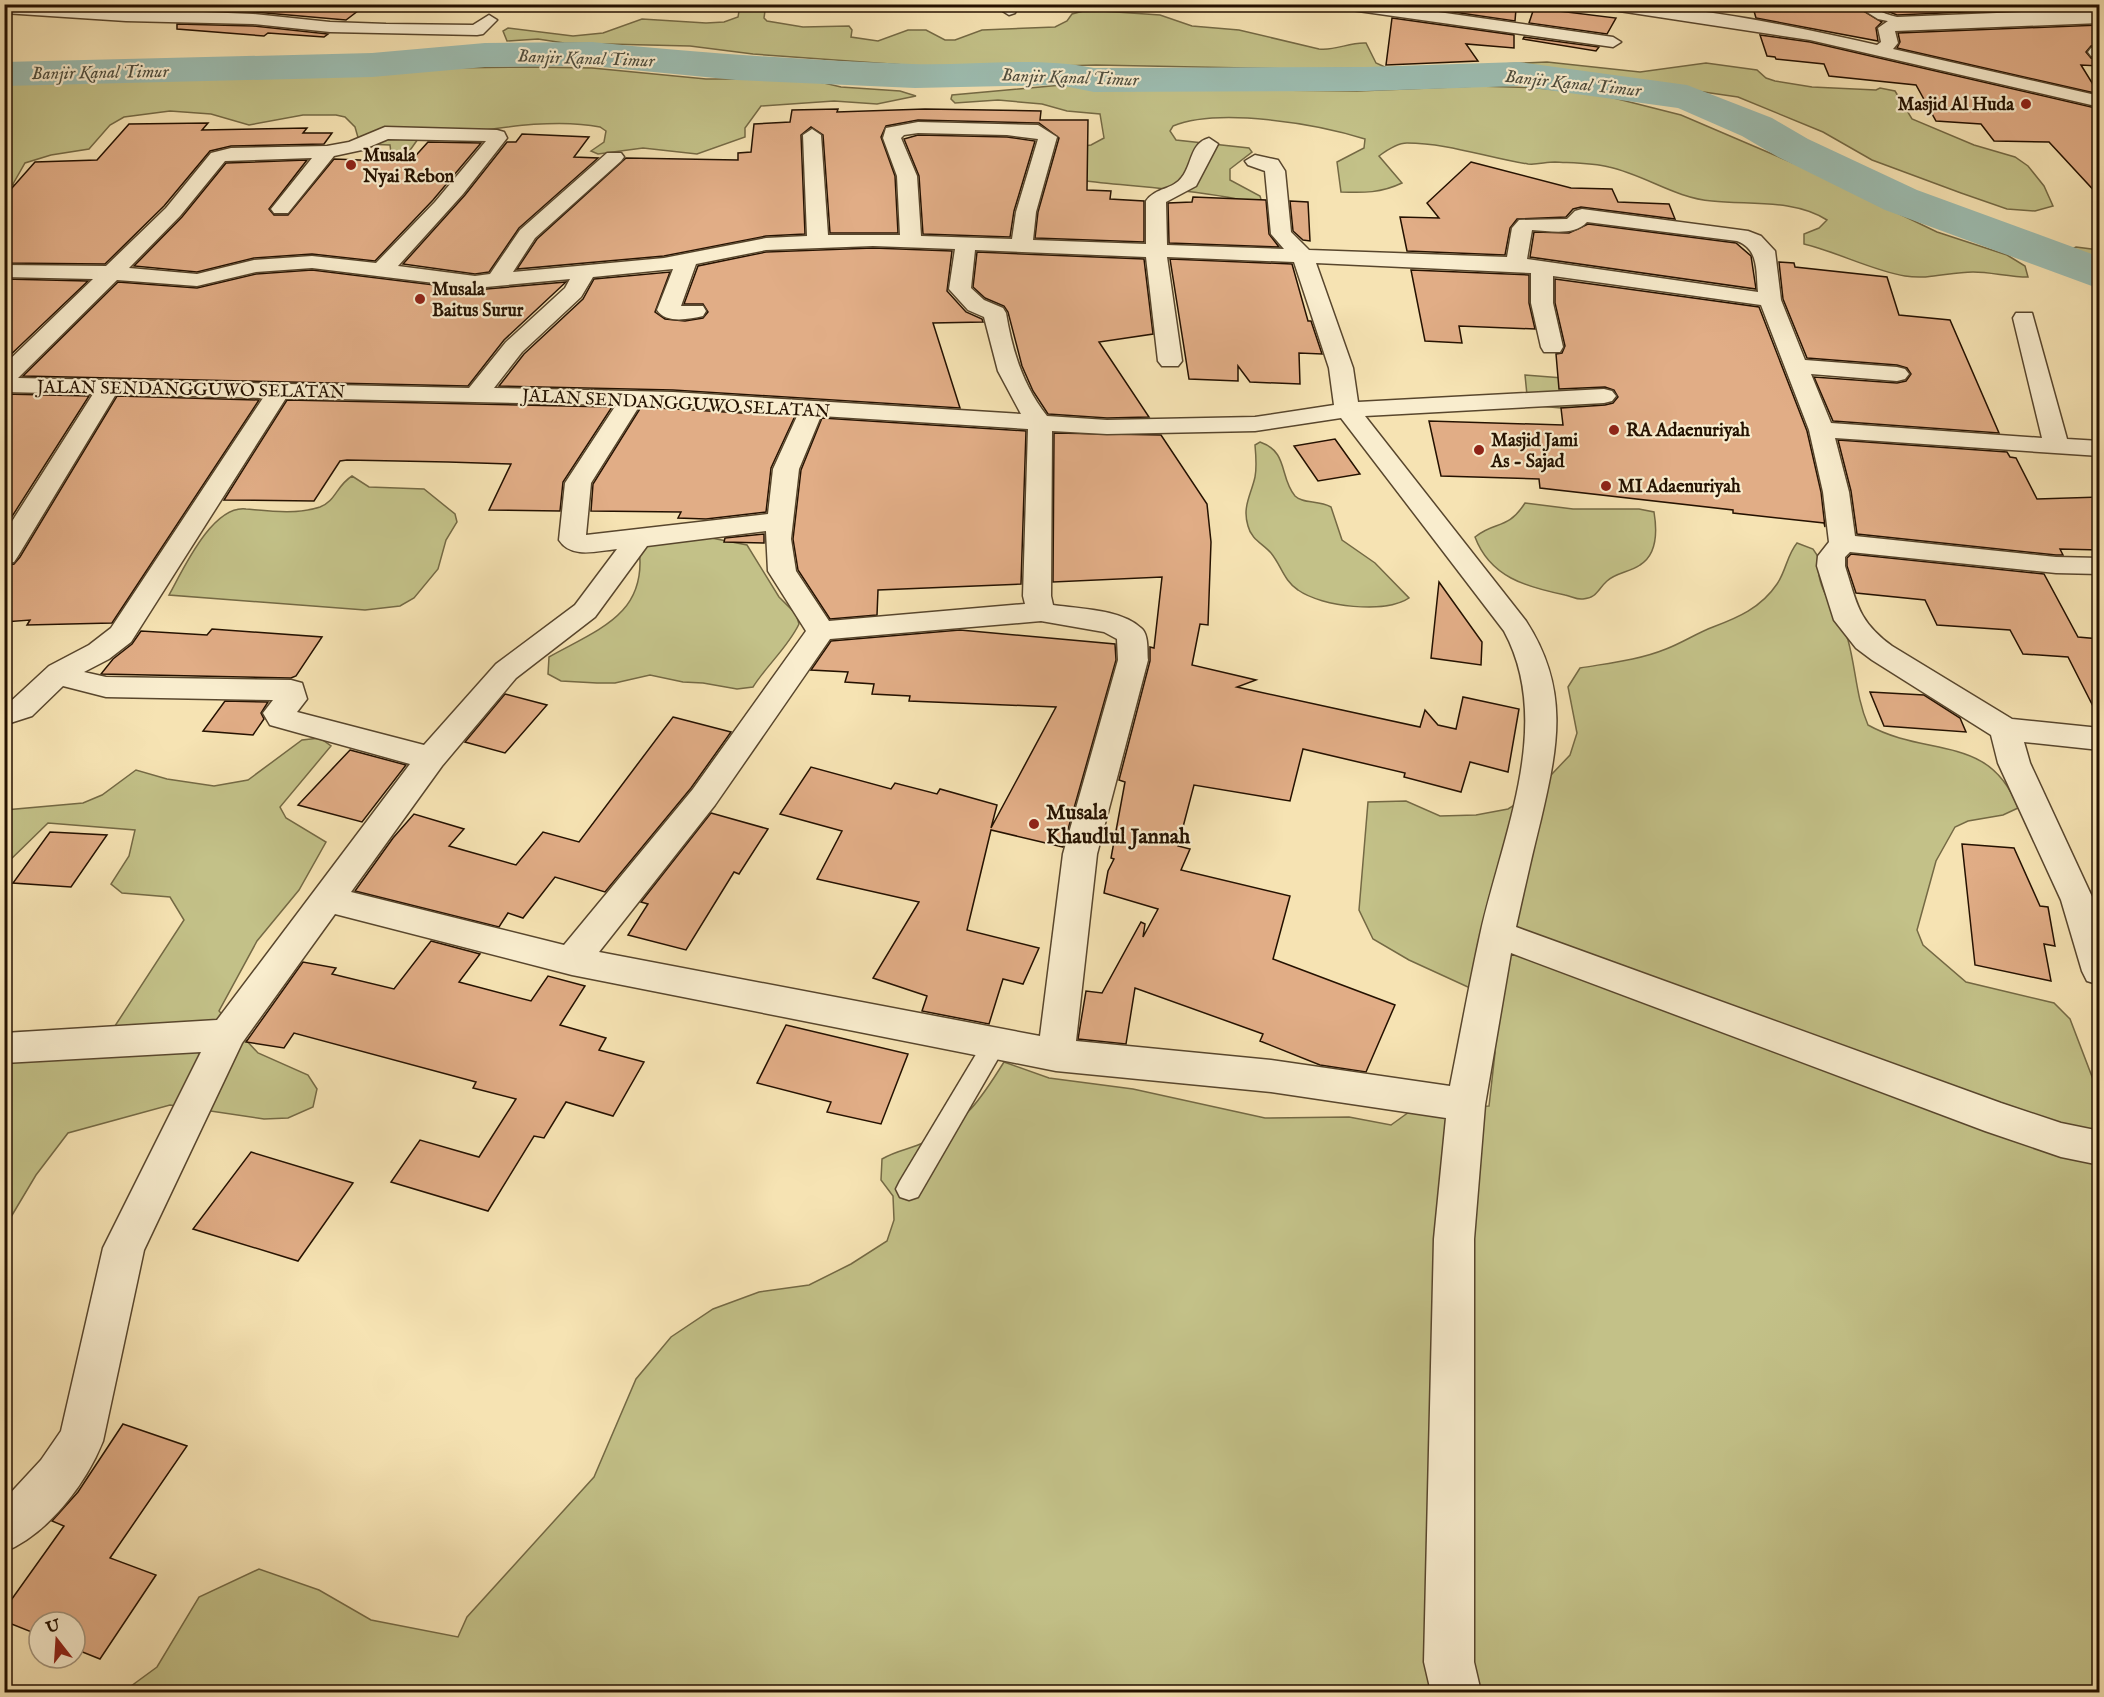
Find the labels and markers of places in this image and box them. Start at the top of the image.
place label: Masjid Al Huda [1897,94,2015,117]
marker: Masjid Al Huda [2019,97,2033,111]
place label: Musala Nyai Rebon [362,145,455,189]
marker: Musala Nyai Rebon [344,158,358,172]
place label: Musala Baitus Surur [432,279,524,323]
marker: Musala Baitus Surur [413,292,427,306]
place label: RA Adaenuriyah [1626,420,1750,443]
marker: RA Adaenuriyah [1607,423,1621,437]
place label: Masjid Jami As - Sajad [1490,430,1578,474]
marker: Masjid Jami As - Sajad [1472,443,1486,457]
place label: MI Adaenuriyah [1618,476,1741,499]
marker: MI Adaenuriyah [1599,479,1613,493]
place label: Musala Khaudlul Jannah [1046,800,1191,851]
marker: Musala Khaudlul Jannah [1027,817,1041,831]

